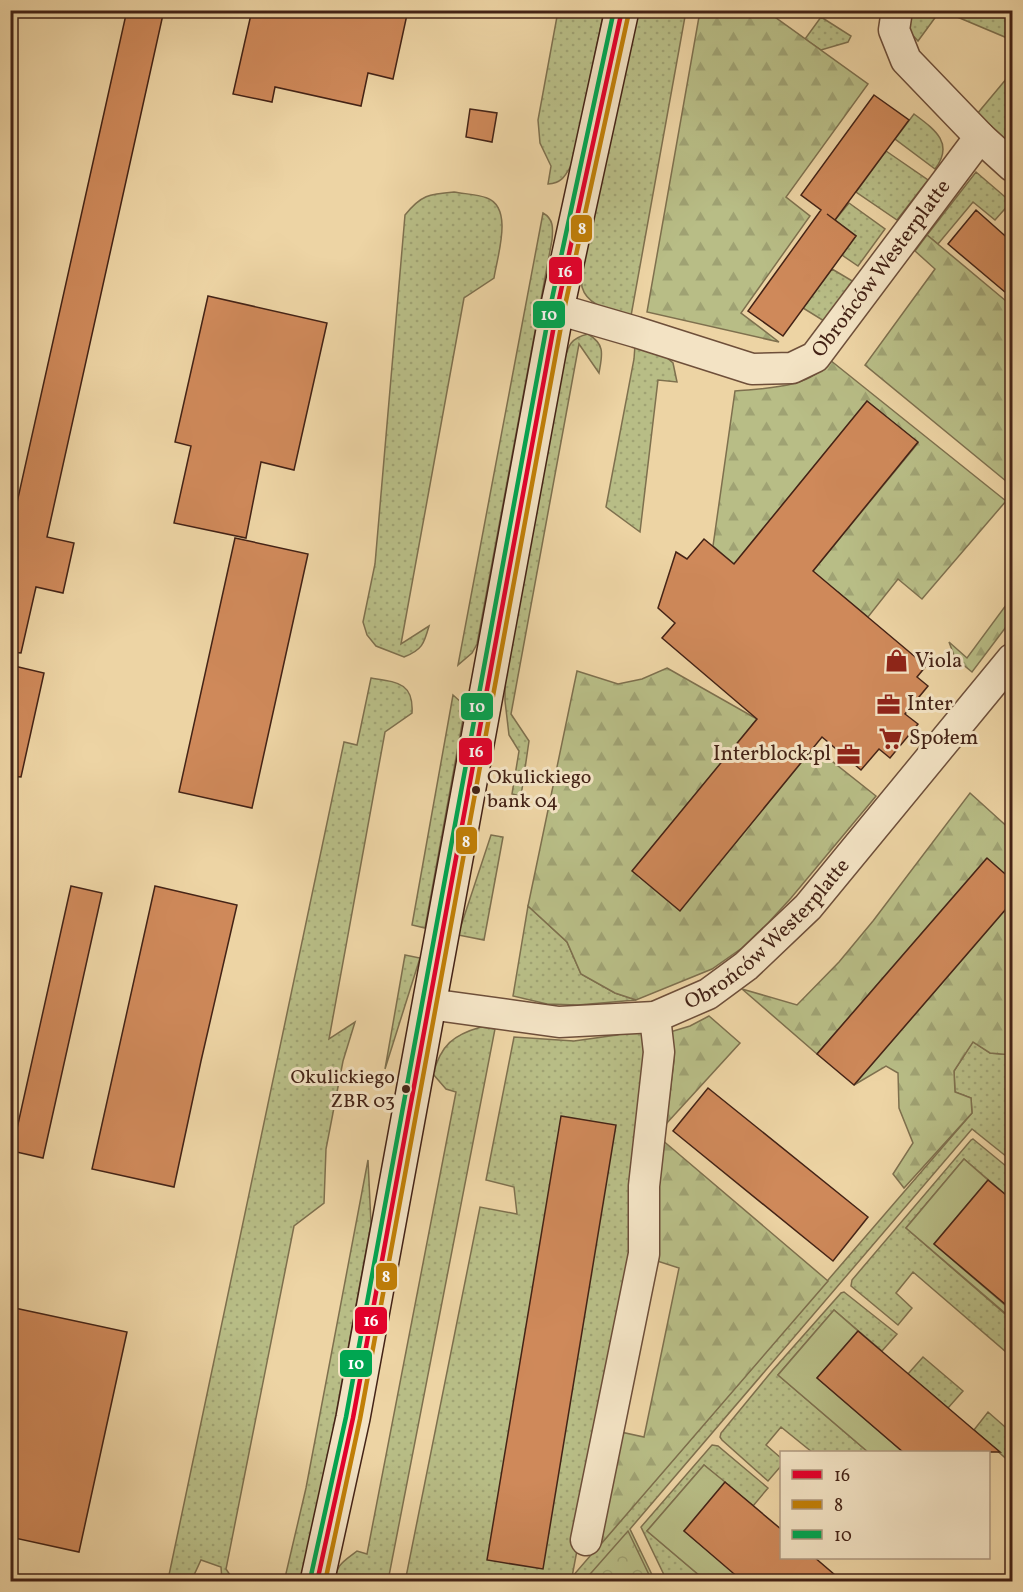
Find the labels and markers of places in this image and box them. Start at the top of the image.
place label: Viola [915,647,962,676]
shop icon: Viola [884,648,910,674]
place label: Inter [907,690,953,719]
office icon: Inter [876,691,902,717]
place label: Społem [909,724,978,753]
supermarket icon: Społem [878,725,904,751]
place label: Interblock.pl [713,740,831,769]
office icon: Interblock.pl [836,741,862,767]
place label: Okulickiego bank 04 [487,764,592,816]
marker: Okulickiego bank 04 [470,784,482,796]
place label: Okulickiego ZBR 03 [291,1064,395,1116]
marker: Okulickiego ZBR 03 [400,1083,412,1095]

